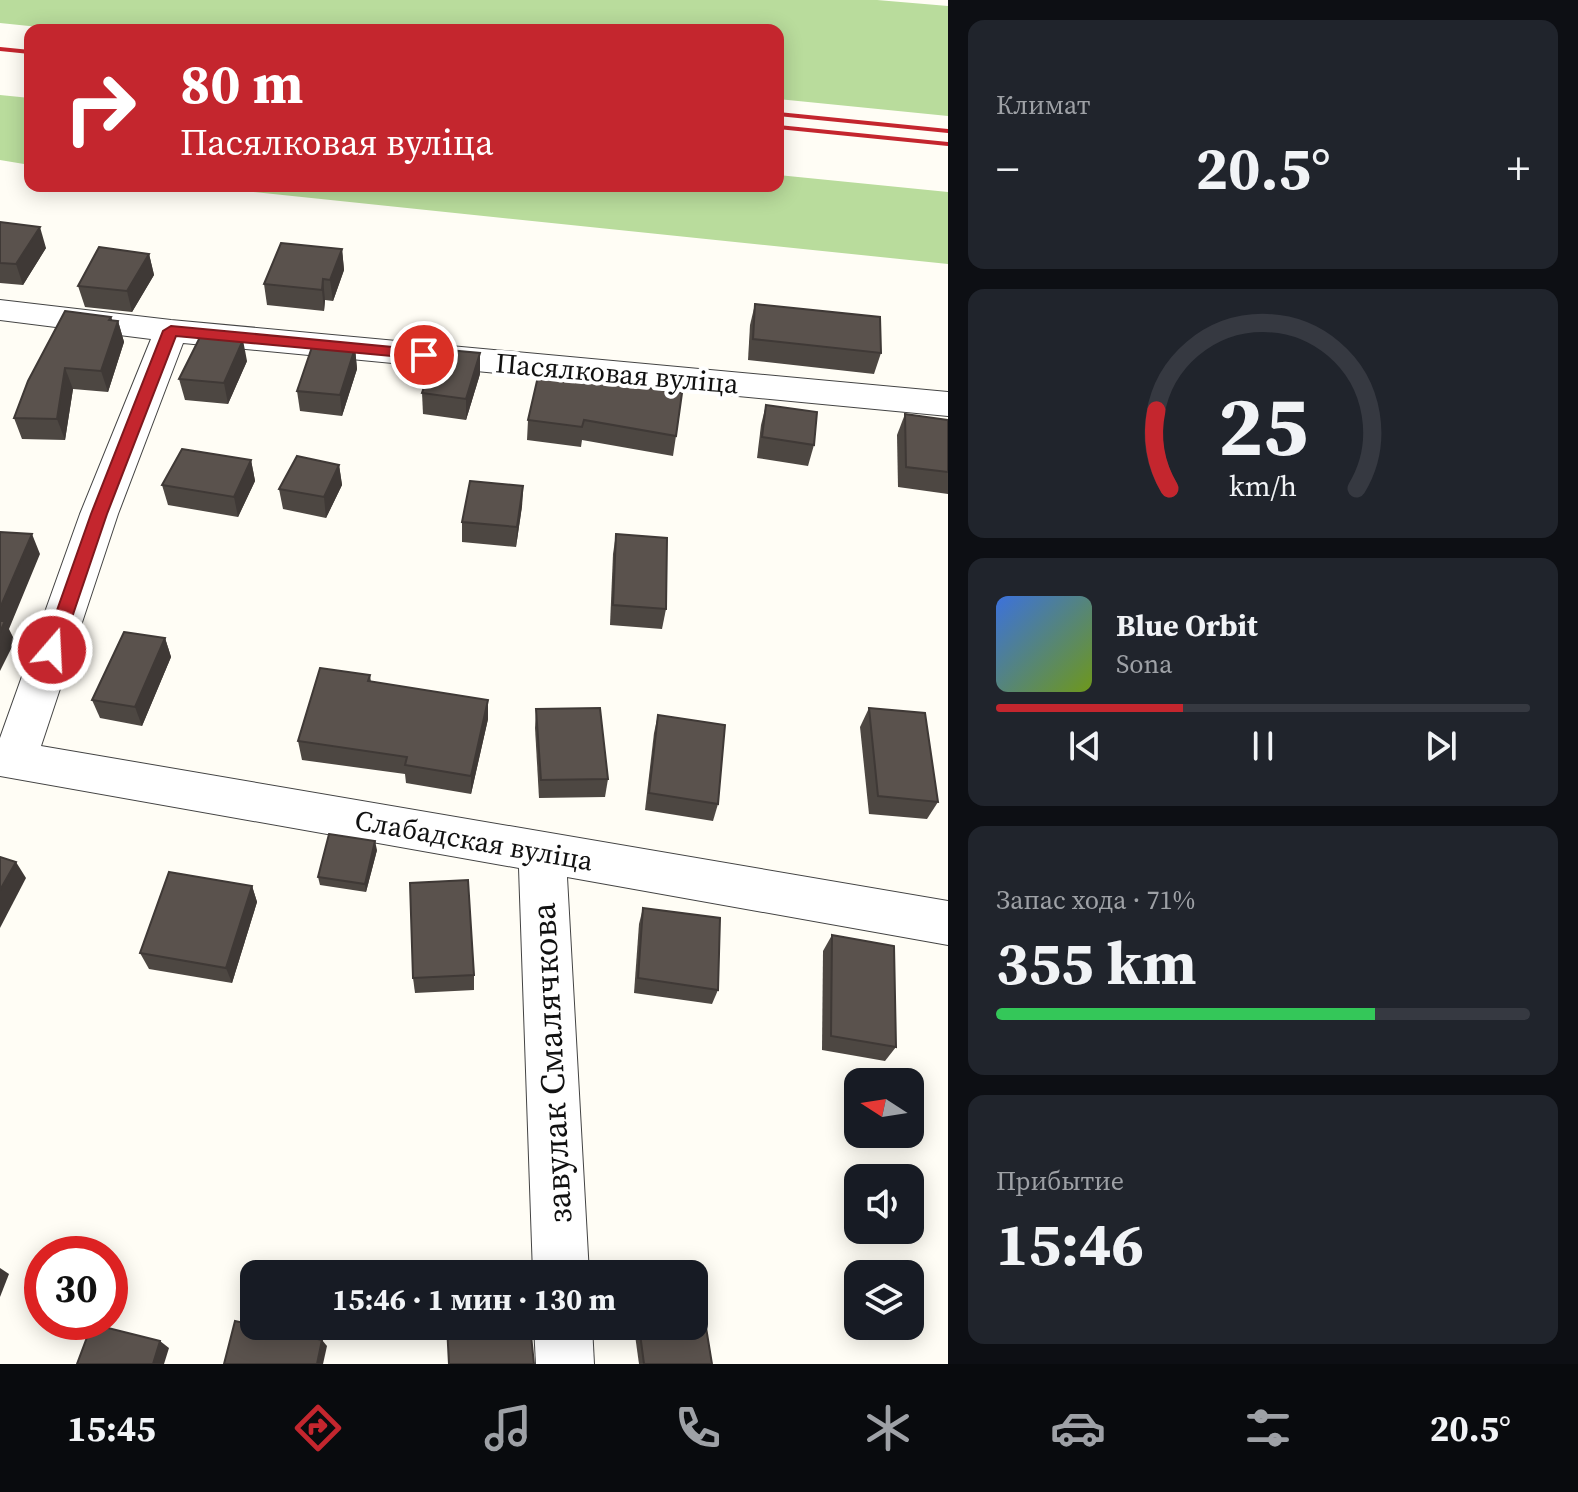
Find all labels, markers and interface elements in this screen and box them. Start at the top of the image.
text: 80 m [180,45,303,122]
icon: right [48,56,152,160]
text: Климат [996,87,1090,123]
text: Пасялковая вуліца [180,118,494,167]
text: 20.5° [1195,127,1331,209]
text: − [996,138,1019,199]
text: + [1507,138,1530,199]
pin [390,321,458,389]
icon: arrive [402,333,446,377]
street label: Пасялковая вуліца [494,343,741,403]
text: 25 [1218,369,1308,483]
text: km/h [1229,466,1297,506]
text: Blue Orbit [1116,605,1258,646]
position arrow [10,608,94,692]
text: Sona [1116,646,1173,682]
icon: previous [1063,724,1107,768]
icon: pause [1241,724,1285,768]
icon: next [1419,724,1463,768]
street label: Слабадская вуліца [352,800,597,880]
text: Запас хода · 71% [996,882,1195,918]
street label: завулак Смалячкова [520,901,582,1224]
text: 355 km [996,922,1197,1004]
north arrow [844,1068,924,1148]
map controls [844,1068,924,1340]
text: Прибытие [996,1163,1124,1199]
button: sound [844,1164,924,1244]
text: 15:46 [996,1203,1144,1285]
speed limit sign: 30 [24,1236,128,1340]
button: layers [844,1260,924,1340]
text: 15:46 · 1 мин · 130 m [332,1279,616,1320]
icon: directions [290,1400,346,1456]
icon: music [480,1400,536,1456]
icon: phone [670,1400,726,1456]
icon: climate [860,1400,916,1456]
icon: car [1050,1400,1106,1456]
icon: filters [1240,1400,1296,1456]
text: 15:45 [67,1404,156,1453]
text: 20.5° [1430,1404,1511,1453]

